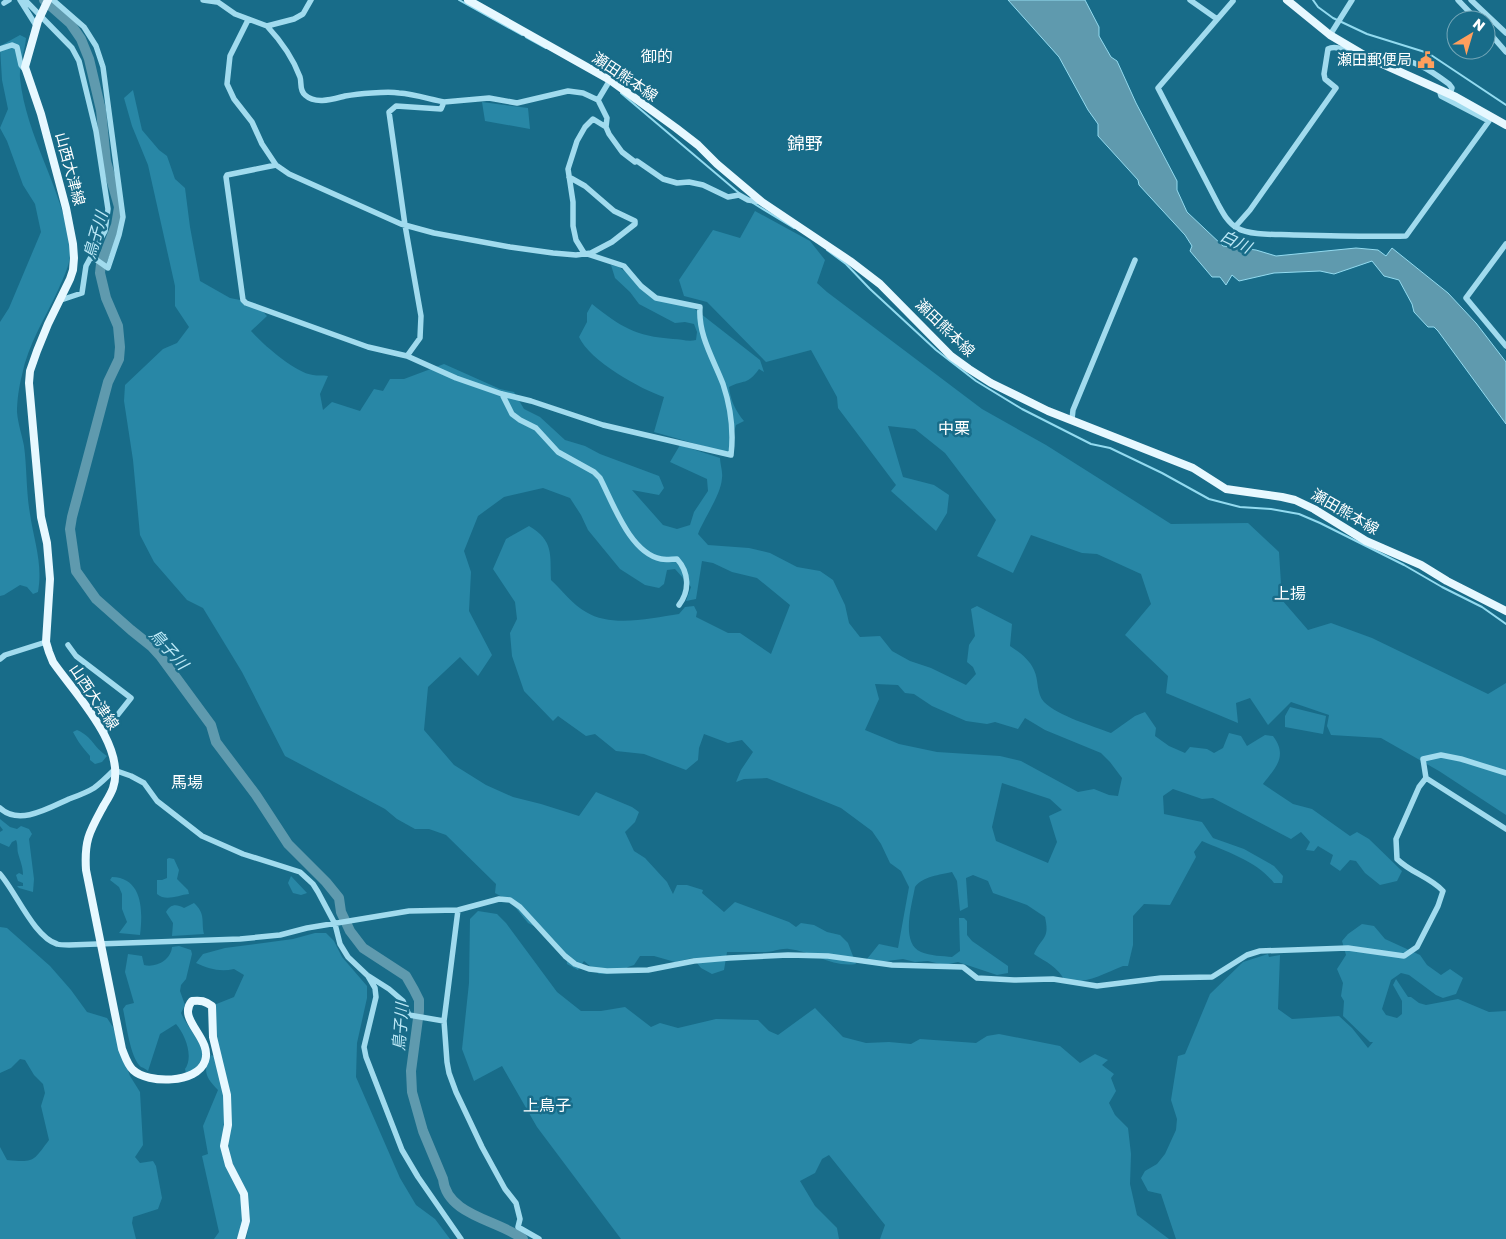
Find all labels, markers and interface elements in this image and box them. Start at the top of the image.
north arrow [1446,10,1496,60]
text: N [1470,14,1489,34]
district label: 御的 [641,46,673,66]
street label: 瀬田熊本線 [589,48,662,105]
place label: 瀬田郵便局 [1337,50,1412,68]
public building icon: 瀬田郵便局 [1416,50,1436,70]
street label: 山西大津線 [53,130,89,207]
district label: 錦野 [787,132,823,154]
water label: 鳥子川 [79,207,112,261]
water label: 白川 [1217,225,1257,258]
street label: 瀬田熊本線 [912,295,979,360]
district label: 中栗 [938,418,970,438]
street label: 瀬田熊本線 [1309,485,1382,538]
district label: 上揚 [1274,583,1306,603]
water label: 鳥子川 [146,624,194,675]
street label: 山西大津線 [66,660,123,733]
district label: 馬場 [171,772,203,792]
water label: 鳥子川 [388,1000,412,1052]
district label: 上鳥子 [523,1095,571,1115]

